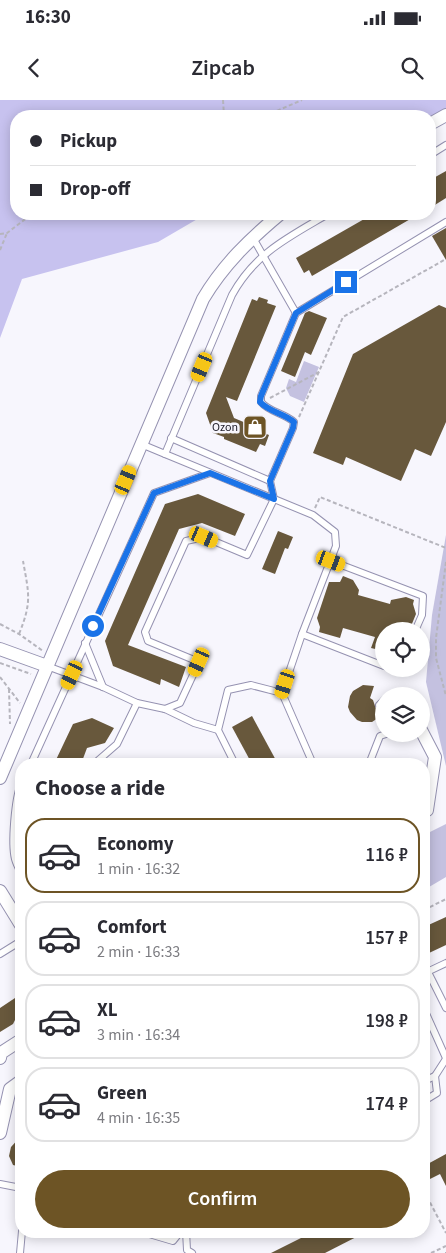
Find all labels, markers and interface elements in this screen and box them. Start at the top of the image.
text: 16:30 [25,4,71,31]
text: Zipcab [191,52,255,84]
icon: back [20,54,48,82]
icon: search [398,54,426,82]
text: Pickup [60,128,117,155]
text: Drop-off [60,176,130,203]
route end [335,271,357,293]
car [189,350,214,384]
shop icon: Ozon [242,414,268,440]
place label: Ozon [212,419,238,436]
car [113,463,138,497]
car [187,524,220,550]
car [314,549,347,573]
route start [82,615,104,637]
map controls [375,622,430,742]
button: locate [375,622,430,677]
car [186,645,211,679]
car [58,658,85,692]
car [273,667,296,701]
button: layers [375,687,430,742]
text: Choose a ride [35,772,165,804]
text: Economy [97,831,174,858]
icon: car [37,833,82,878]
text: 116 ₽ [365,842,408,869]
text: 1 min · 16:32 [97,858,180,880]
text: Comfort [97,914,167,941]
icon: car [37,916,82,961]
text: 157 ₽ [365,925,408,952]
text: 2 min · 16:33 [97,941,180,963]
text: XL [97,997,118,1024]
icon: car [37,999,82,1044]
text: 198 ₽ [365,1008,408,1035]
text: 3 min · 16:34 [97,1024,180,1046]
text: Green [97,1080,147,1107]
icon: car [37,1082,82,1127]
text: 174 ₽ [365,1091,408,1118]
text: 4 min · 16:35 [97,1107,180,1129]
button: Confirm [35,1170,410,1228]

